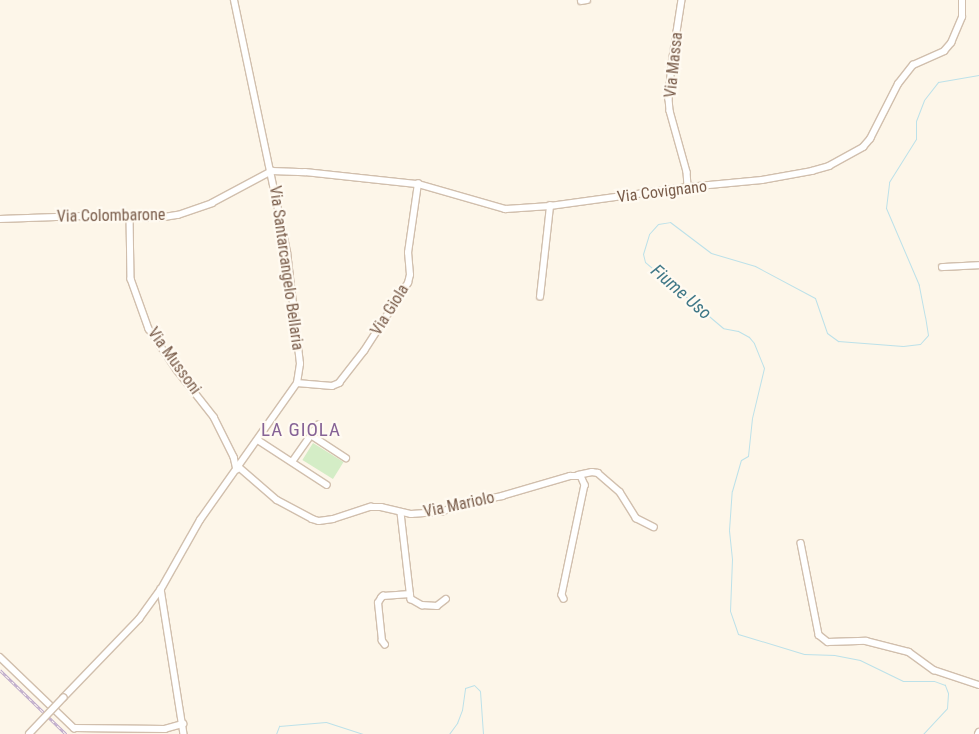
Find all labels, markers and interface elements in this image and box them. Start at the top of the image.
street label: Via Massa [661,31,687,99]
street label: Via Covignano [616,177,708,207]
street label: Via Santarcangelo Bellaria [265,185,307,351]
street label: Via Colombarone [57,205,165,227]
water label: Fiume Uso [646,260,716,324]
street label: Via Giola [367,281,413,339]
street label: Via Mussoni [143,324,205,398]
district label: LA GIOLA [260,419,342,441]
street label: Via Mariolo [422,488,496,522]

